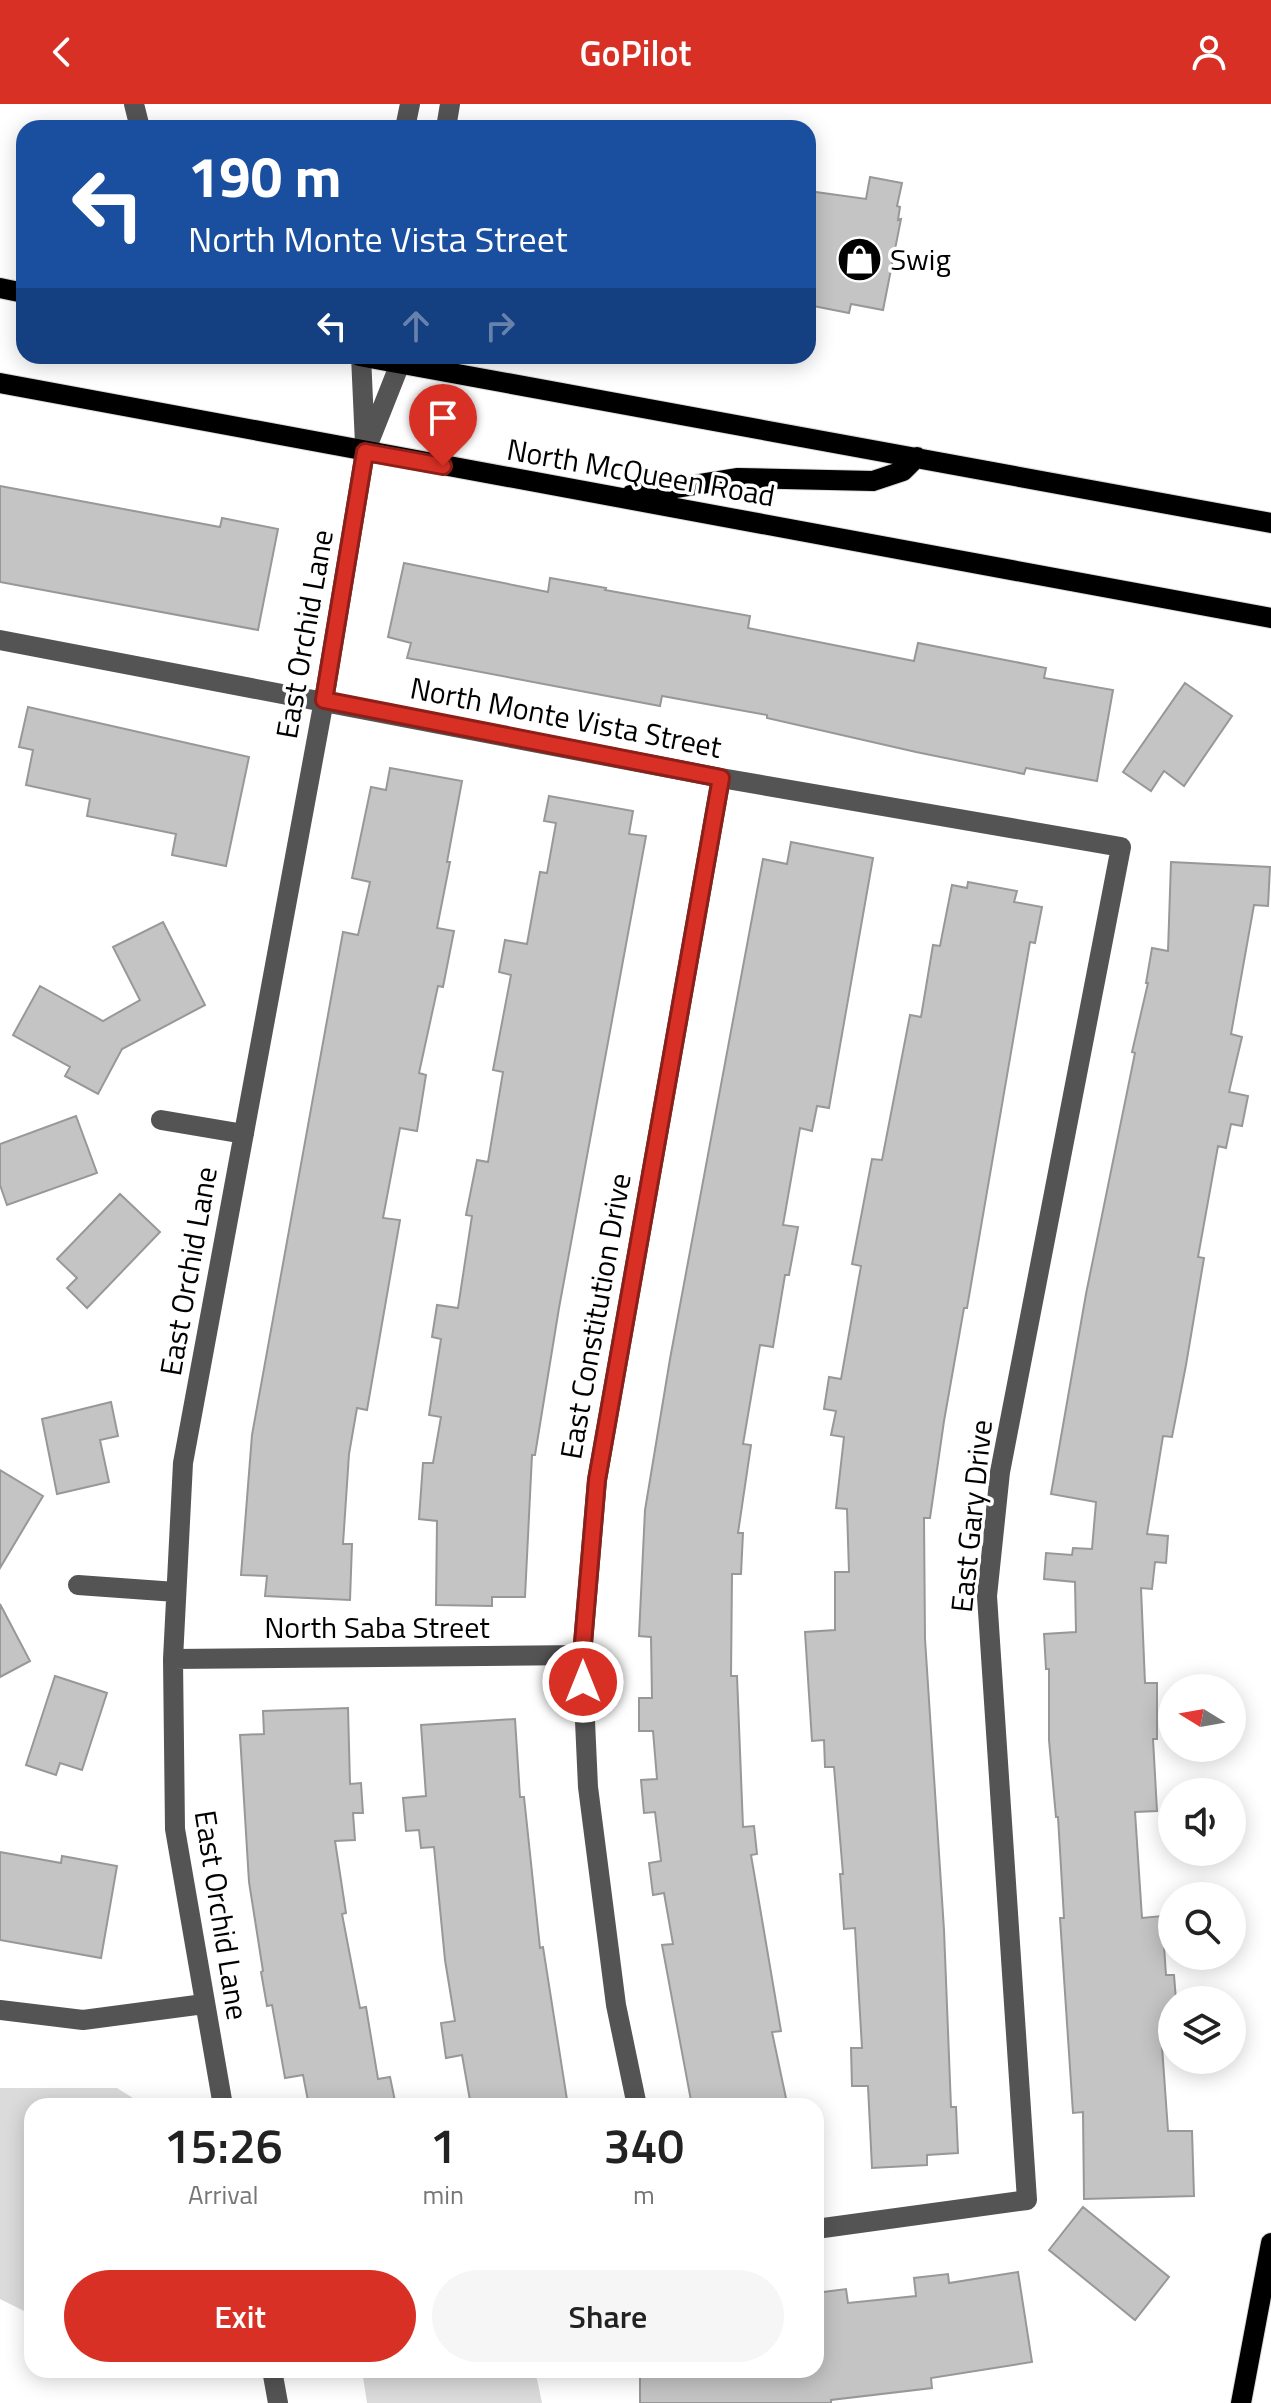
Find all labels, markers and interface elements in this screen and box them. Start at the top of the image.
text: GoPilot [580,25,691,80]
icon: back [40,30,84,74]
icon: person [1187,30,1231,74]
text: 190 m [188,134,341,219]
icon: left [56,152,160,256]
text: North Monte Vista Street [188,211,568,266]
shop icon: Swig [835,235,883,283]
place label: Swig [890,236,951,282]
icon: left [310,304,354,348]
icon: ahead [394,304,438,348]
icon: right [478,304,522,348]
pin [409,384,477,466]
icon: arrive [421,396,465,440]
street label: North McQueen Road [503,426,779,518]
street label: East Orchid Lane [263,526,345,742]
street label: North Monte Vista Street [406,664,726,770]
street label: East Orchid Lane [147,1163,229,1379]
street label: East Constitution Drive [547,1169,643,1463]
street label: East Gary Drive [938,1417,1004,1615]
street label: North Saba Street [264,1604,490,1650]
position arrow [541,1640,625,1724]
north arrow [1158,1674,1246,1762]
map controls [1158,1674,1246,2074]
button: sound [1158,1778,1246,1866]
street label: East Orchid Lane [183,1807,261,2023]
button: search [1158,1882,1246,1970]
button: layers [1158,1986,1246,2074]
text: 15:26 [164,2109,283,2182]
text: 1 [430,2109,457,2182]
text: 340 [604,2109,684,2182]
text: Arrival [188,2175,258,2214]
text: min [422,2175,464,2214]
text: m [633,2175,655,2214]
button: Exit [64,2270,416,2362]
button: Share [432,2270,784,2362]

